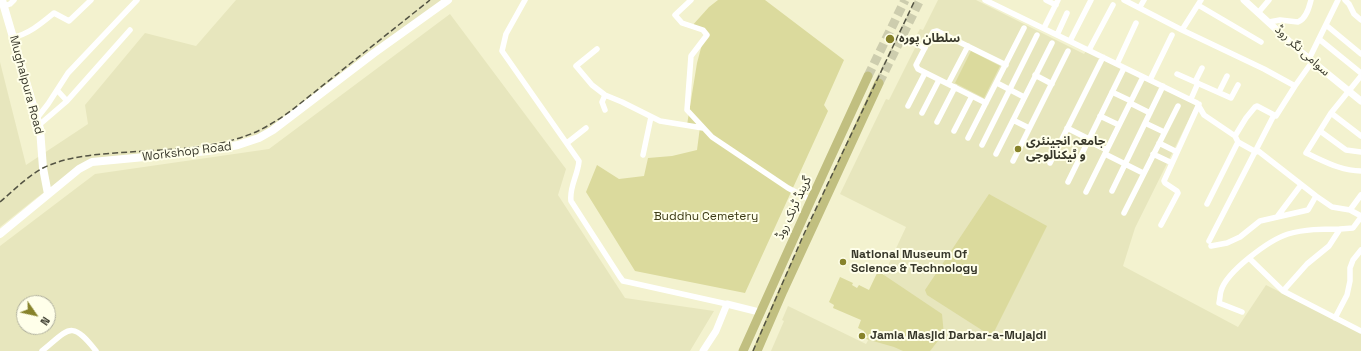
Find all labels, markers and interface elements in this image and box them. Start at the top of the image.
street label: سوامی نگر روڈ [1272,23,1332,79]
place label: سلطان پورہ [899,32,960,46]
marker: سلطان پورہ [884,33,896,45]
street label: Mughalpura Road [6,34,46,136]
place label: جامعہ انجینئری و ٹیکنالوجی [1026,135,1105,163]
street label: Workshop Road [141,139,233,165]
marker: جامعہ انجینئری و ٹیکنالوجی [1013,144,1023,154]
street label: گرینڈ ٹرنک روڈ [773,174,815,242]
park label: Buddhu Cemetery [654,210,758,224]
place label: National Museum Of Science & Technology [851,248,978,276]
marker: National Museum Of Science & Technology [838,257,848,267]
north arrow [16,295,56,335]
text: N [37,314,53,328]
place label: Jamia Masjid Darbar-a-Mujajdi [870,329,1046,343]
marker: Jamia Masjid Darbar-a-Mujajdi [857,331,867,341]

